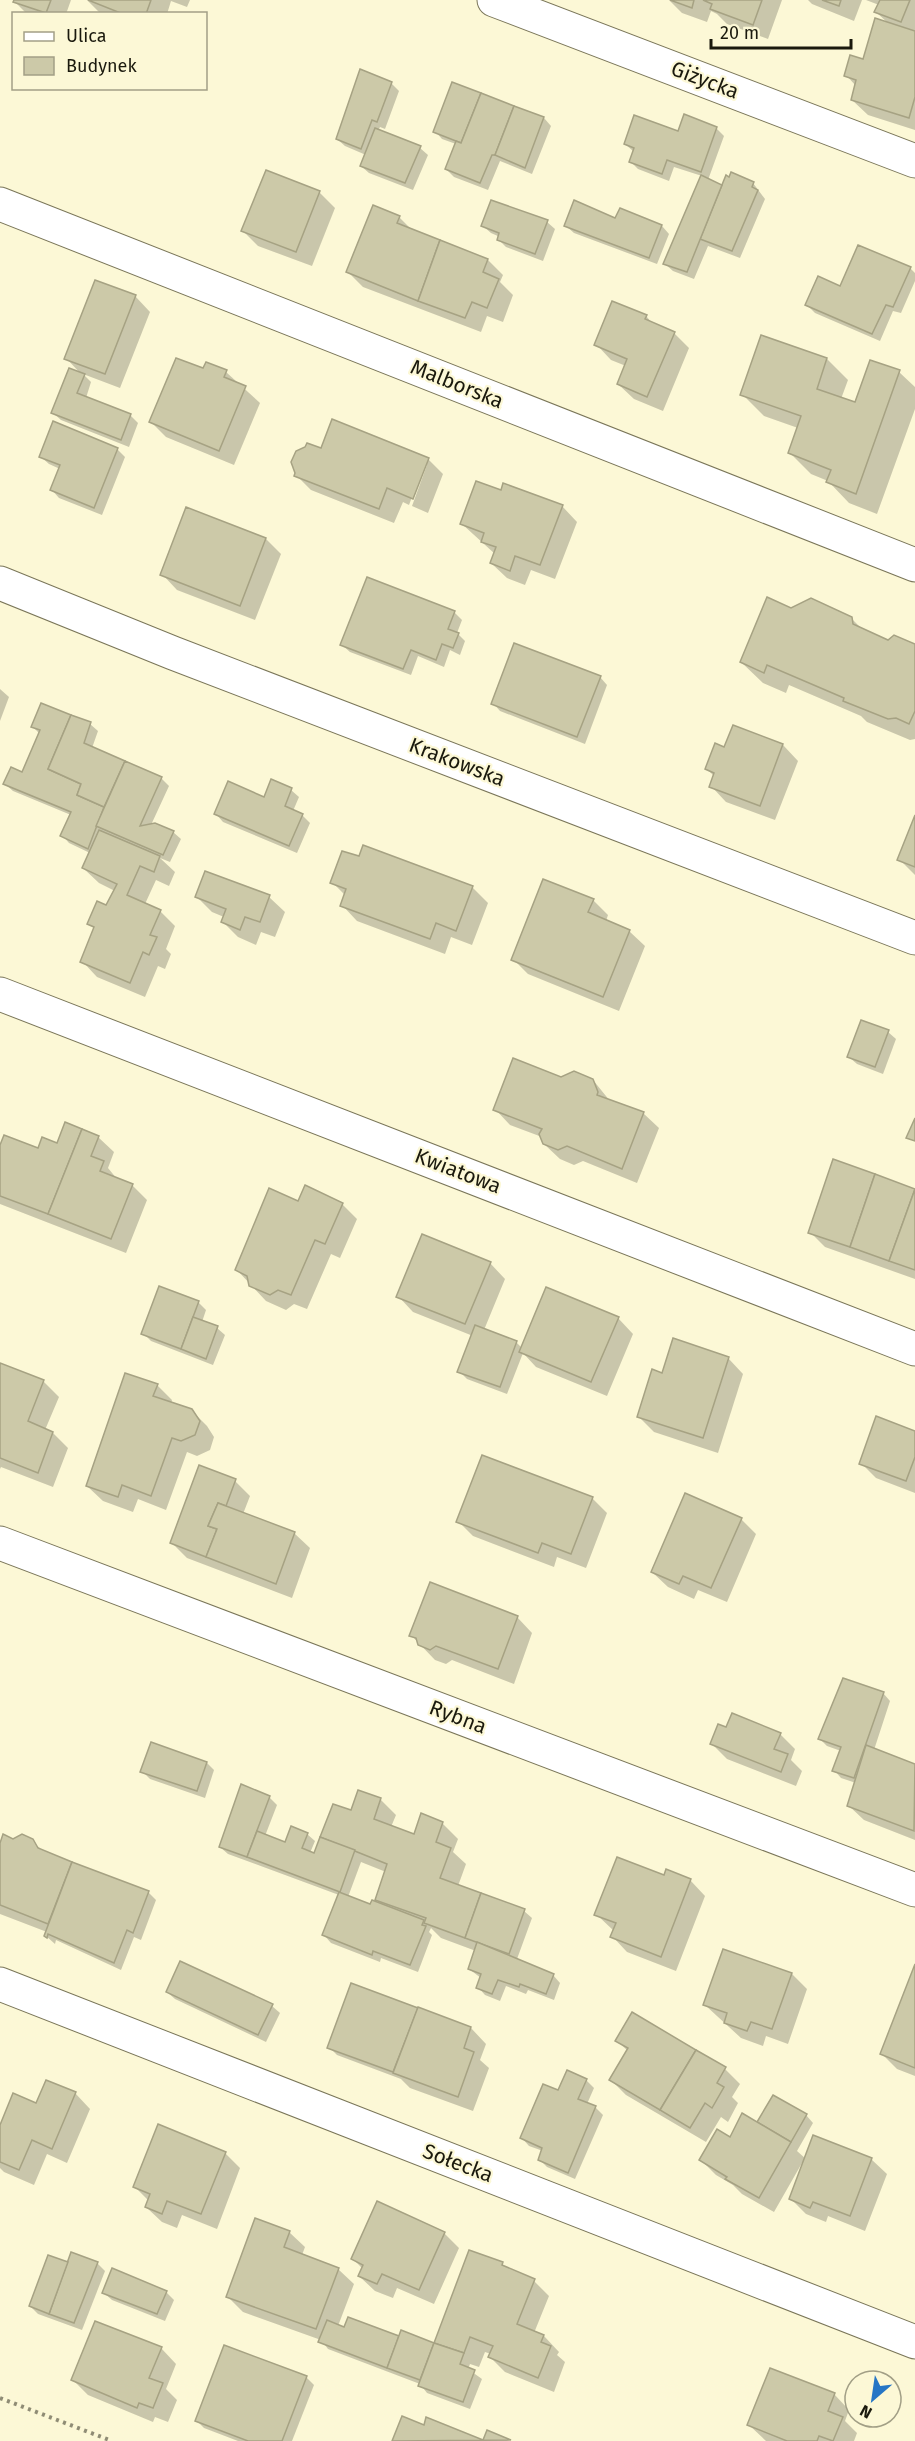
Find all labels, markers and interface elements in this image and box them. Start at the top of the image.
legend [12,12,207,90]
scale bar [711,12,850,50]
text: 20 m [720,22,759,44]
text: Ulica [66,25,106,47]
text: Budynek [66,55,137,77]
street label: Giżycka [667,55,743,105]
street label: Malborska [407,354,507,414]
street label: Krakowska [405,732,509,792]
street label: Kwiatowa [411,1143,505,1199]
street label: Rybna [426,1694,490,1740]
street label: Sołecka [419,2138,497,2188]
north arrow [843,2369,903,2429]
text: N [857,2401,875,2423]

